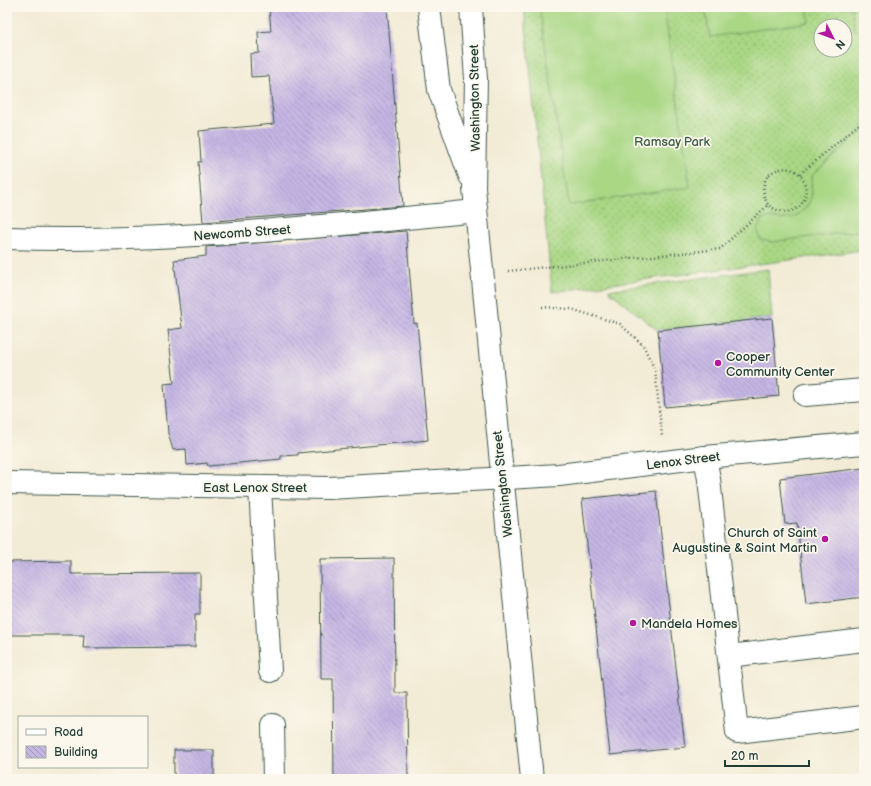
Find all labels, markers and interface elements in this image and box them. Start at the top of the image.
north arrow [813,18,853,58]
text: N [832,37,848,52]
street label: Washington Street [466,44,484,152]
park label: Ramsay Park [634,134,711,150]
street label: Newcomb Street [193,222,291,244]
place label: Cooper Community Center [726,349,835,380]
marker: Cooper Community Center [713,358,723,368]
street label: Washington Street [489,430,517,538]
street label: Lenox Street [645,449,721,473]
street label: East Lenox Street [203,480,307,496]
place label: Church of Saint Augustine & Saint Martin [672,525,817,556]
marker: Church of Saint Augustine & Saint Martin [820,534,830,544]
place label: Mandela Homes [641,616,738,632]
marker: Mandela Homes [628,618,638,628]
legend [18,716,148,768]
text: Road [54,725,83,740]
scale bar [725,742,809,768]
text: Building [54,745,98,760]
text: 20 m [731,749,758,764]

